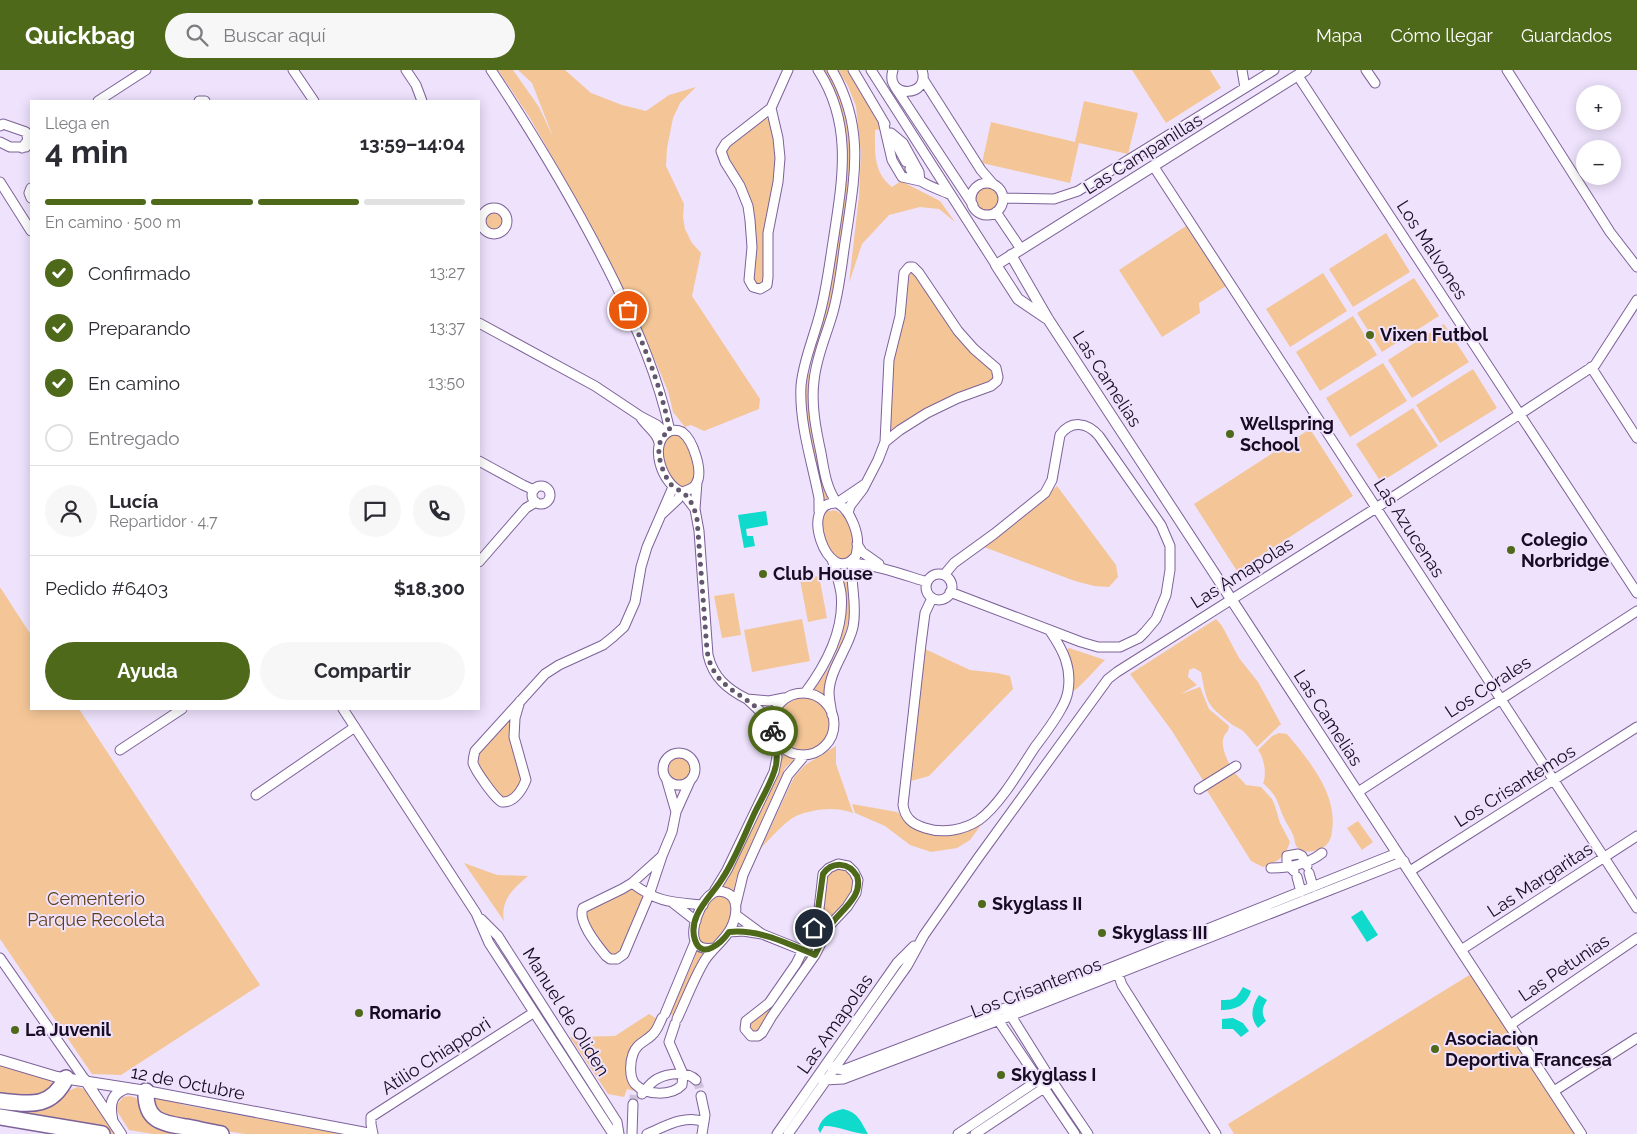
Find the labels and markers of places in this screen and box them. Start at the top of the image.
pin [607,289,649,331]
place label: Vixen Futbol [1380,324,1488,345]
marker: Vixen Futbol [1364,329,1376,341]
place label: Wellspring School [1240,413,1334,455]
marker: Wellspring School [1224,428,1236,440]
place label: Colegio Norbridge [1521,529,1609,571]
marker: Colegio Norbridge [1505,544,1517,556]
place label: Club House [773,563,873,584]
marker: Club House [757,568,769,580]
place label: Skyglass II [992,893,1083,914]
marker: Skyglass II [976,898,988,910]
pin [793,907,835,949]
place label: Skyglass III [1112,922,1208,943]
marker: Skyglass III [1096,927,1108,939]
place label: Romario [369,1002,441,1023]
marker: Romario [353,1007,365,1019]
place label: La Juvenil [25,1019,111,1040]
marker: La Juvenil [9,1024,21,1036]
place label: Asociacion Deportiva Francesa [1445,1028,1612,1070]
marker: Asociacion Deportiva Francesa [1429,1043,1441,1055]
place label: Skyglass I [1011,1064,1096,1085]
marker: Skyglass I [995,1069,1007,1081]

